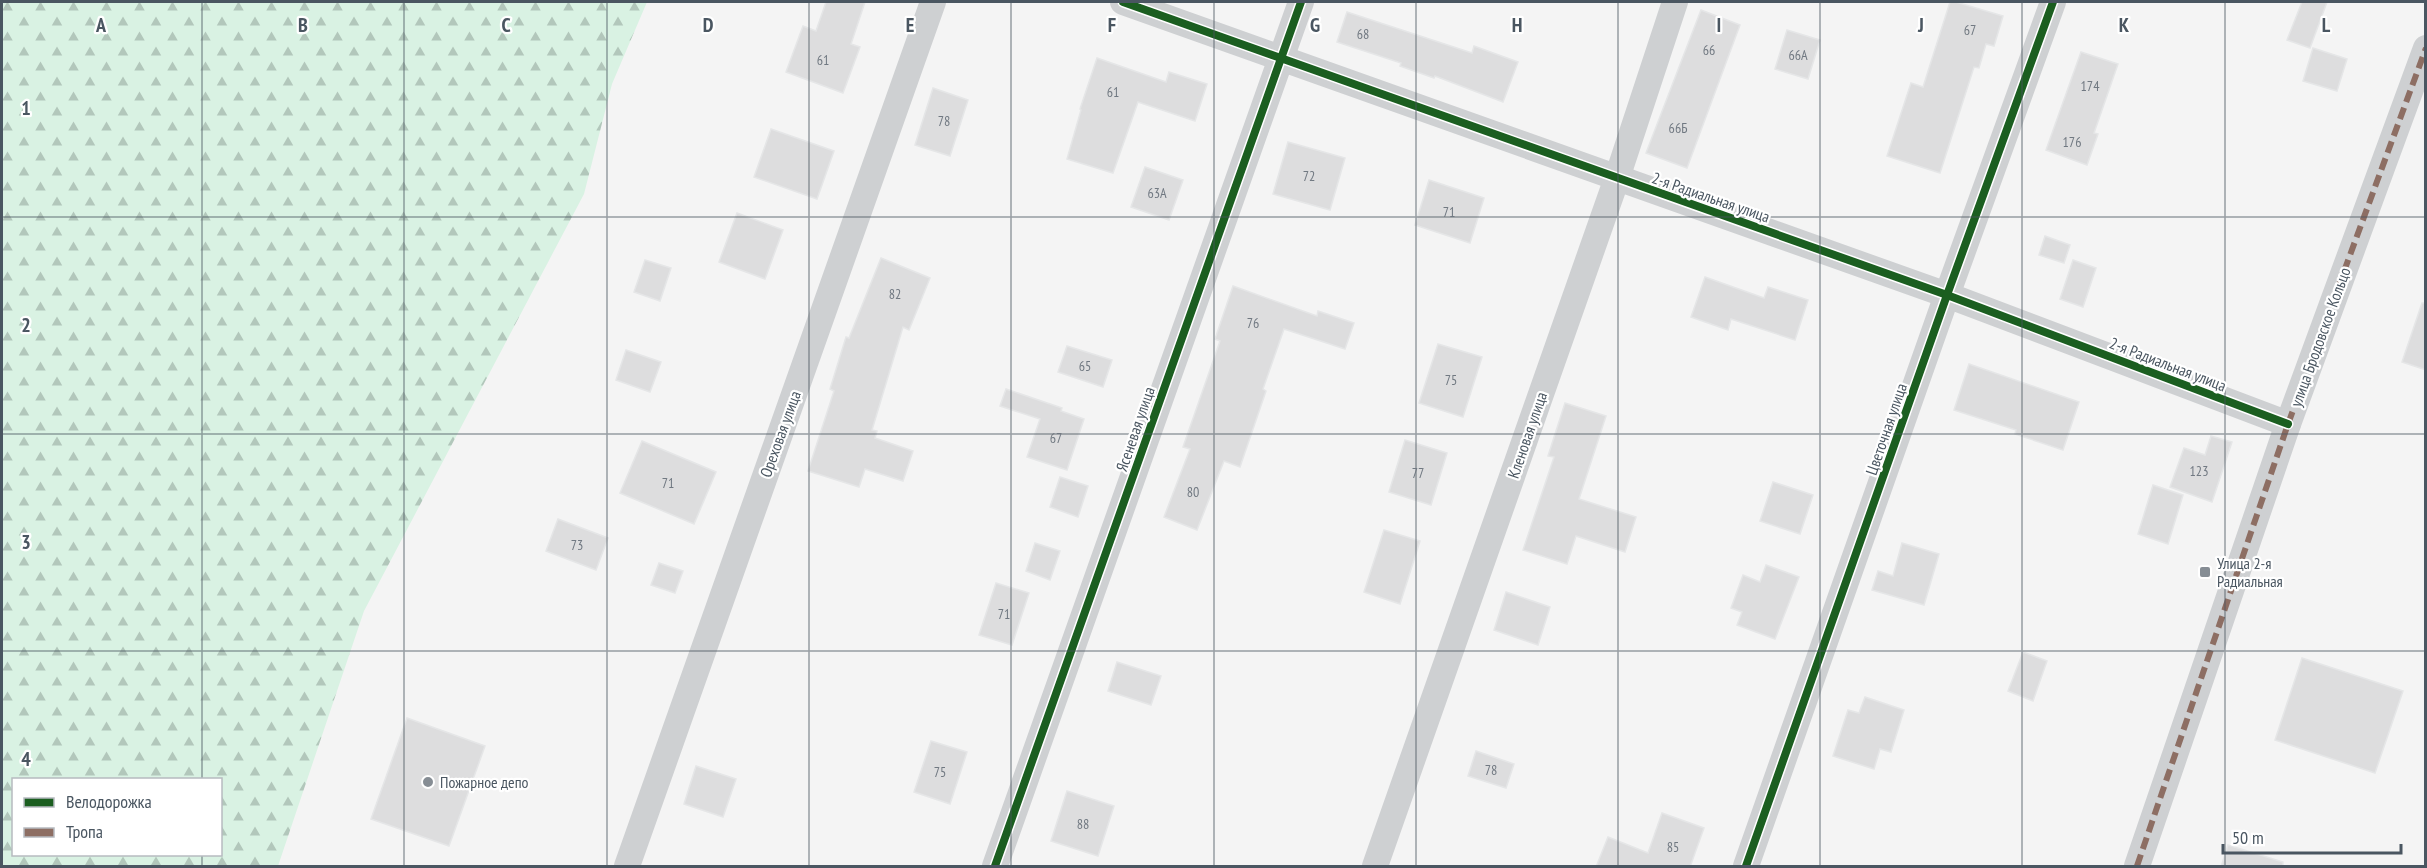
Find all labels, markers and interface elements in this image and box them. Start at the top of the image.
text: A [95,12,107,38]
text: B [298,12,308,38]
text: C [501,12,511,38]
text: D [703,12,714,38]
text: E [906,12,914,38]
text: F [1108,12,1116,38]
text: G [1310,12,1320,38]
text: H [1512,12,1522,38]
text: I [1717,12,1721,38]
text: J [1917,12,1924,38]
text: K [2119,12,2130,38]
text: L [2322,12,2331,38]
house number: 67 [1964,21,1976,39]
house number: 68 [1357,25,1369,43]
house number: 66 [1703,41,1715,59]
house number: 66А [1788,46,1808,64]
house number: 61 [817,51,829,69]
house number: 174 [2081,77,2100,95]
house number: 61 [1107,83,1119,101]
text: 1 [21,95,31,121]
house number: 78 [938,112,950,130]
house number: 66Б [1669,119,1687,137]
house number: 176 [2063,133,2081,151]
house number: 72 [1303,167,1315,185]
street label: 2-я Радиальная улица [1649,167,1773,227]
house number: 63А [1147,184,1167,202]
house number: 71 [1443,203,1455,221]
street label: улица Бродовское Кольцо [2285,265,2355,409]
house number: 82 [889,285,901,303]
text: 2 [21,312,31,338]
house number: 76 [1247,314,1259,332]
street label: 2-я Радиальная улица [2107,333,2229,395]
house number: 65 [1079,357,1091,375]
house number: 75 [1445,371,1457,389]
street label: Цветочная улица [1861,380,1911,478]
street label: Ясеневая улица [1111,384,1159,474]
street label: Ореховая улица [755,388,805,480]
street label: Кленовая улица [1503,389,1551,481]
house number: 67 [1050,429,1062,447]
house number: 123 [2190,462,2208,480]
house number: 77 [1412,464,1424,482]
house number: 71 [662,474,674,492]
house number: 80 [1187,483,1199,501]
text: 3 [21,529,31,555]
house number: 73 [571,536,583,554]
place label: Улица 2-я Радиальная [2217,553,2283,591]
marker: Улица 2-я Радиальная [2198,565,2212,579]
house number: 71 [998,605,1010,623]
text: 4 [21,746,31,772]
house number: 78 [1485,761,1497,779]
house number: 75 [934,763,946,781]
place label: Пожарное депо [440,772,529,792]
marker: Пожарное депо [421,775,435,789]
legend [12,778,222,856]
text: Велодорожка [66,790,152,813]
house number: 88 [1077,815,1089,833]
scale bar [2223,817,2402,855]
text: Тропа [66,820,103,843]
text: 50 m [2232,826,2264,849]
house number: 85 [1667,838,1679,856]

